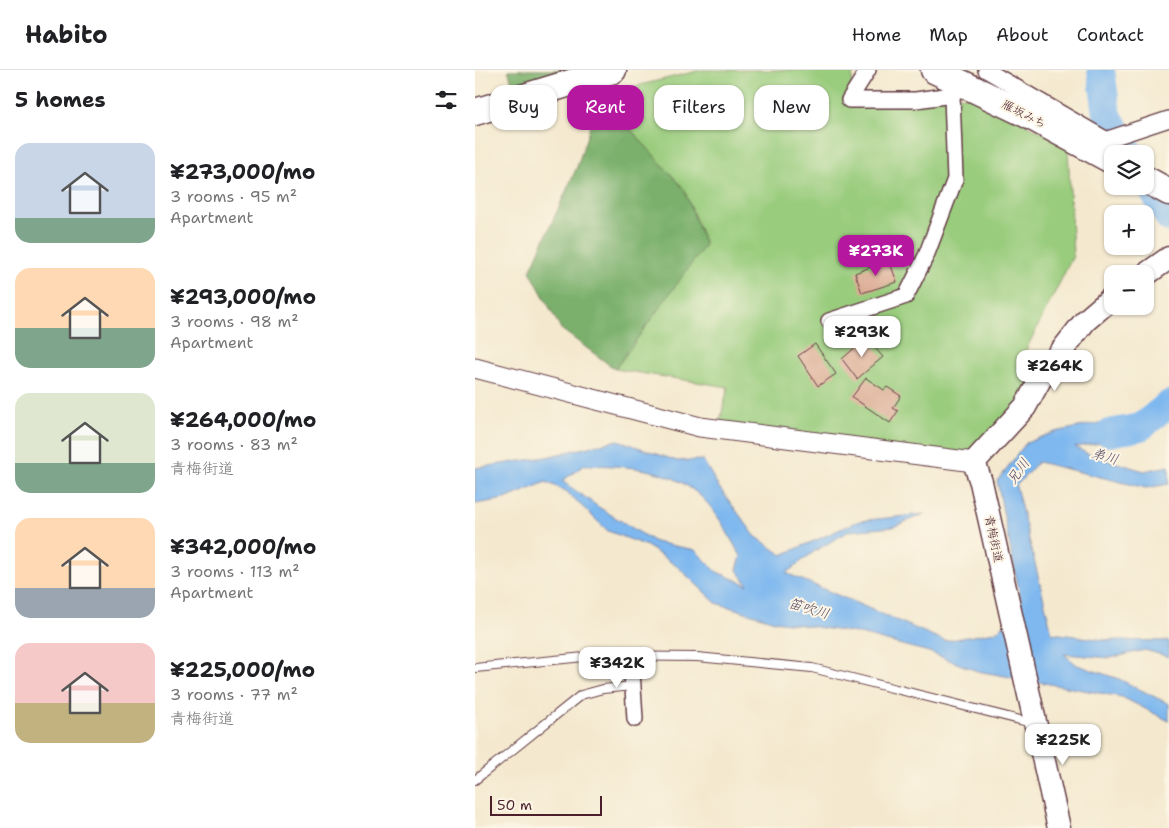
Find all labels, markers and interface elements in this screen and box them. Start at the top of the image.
text: Habito [25,19,108,51]
text: Home [852,23,901,47]
text: Map [929,23,968,47]
text: About [996,23,1049,47]
text: Contact [1077,23,1144,47]
chip: Buy [490,85,557,130]
chip: Rent [567,85,644,130]
chip: Filters [654,85,744,130]
chip: New [754,85,829,130]
text: 5 homes [15,86,106,114]
icon: filters [432,86,460,114]
street label: 雁坂みち [999,96,1049,132]
map controls [1104,145,1154,315]
button: layers [1104,145,1154,195]
text: ¥273,000/mo [170,158,315,186]
icon: home [55,163,115,223]
text: 3 rooms · 95 m² [170,186,297,207]
button: + [1104,205,1154,255]
text: Apartment [170,207,253,228]
pin: ¥273K [841,234,911,277]
text: ¥273K [849,240,903,261]
button: − [1104,265,1154,315]
text: ¥293,000/mo [170,283,316,311]
icon: home [55,288,115,348]
text: 3 rooms · 98 m² [170,311,299,332]
pin: ¥293K [827,316,897,358]
text: ¥293K [835,321,889,342]
text: Apartment [170,332,253,353]
pin: ¥264K [1020,350,1090,392]
text: ¥264K [1027,355,1083,376]
text: ¥264,000/mo [170,406,316,434]
icon: home [55,413,115,473]
text: 3 rooms · 83 m² [170,434,298,455]
water label: 弟川 [1089,443,1121,469]
water label: 兄川 [1002,454,1034,488]
text: 青梅街道 [170,458,234,479]
street label: 青梅街道 [981,514,1007,564]
text: ¥342,000/mo [170,533,316,561]
icon: home [55,538,115,598]
text: 3 rooms · 113 m² [170,561,300,582]
text: Apartment [170,582,253,603]
water label: 笛吹川 [786,593,832,623]
pin: ¥342K [582,646,652,689]
text: ¥342K [590,652,644,673]
text: ¥225,000/mo [170,656,315,684]
icon: home [55,663,115,723]
text: 3 rooms · 77 m² [170,684,298,705]
text: 青梅街道 [170,708,234,729]
pin: ¥225K [1028,724,1098,766]
text: ¥225K [1036,729,1090,750]
scale bar [490,793,603,816]
text: 50 m [497,796,532,814]

